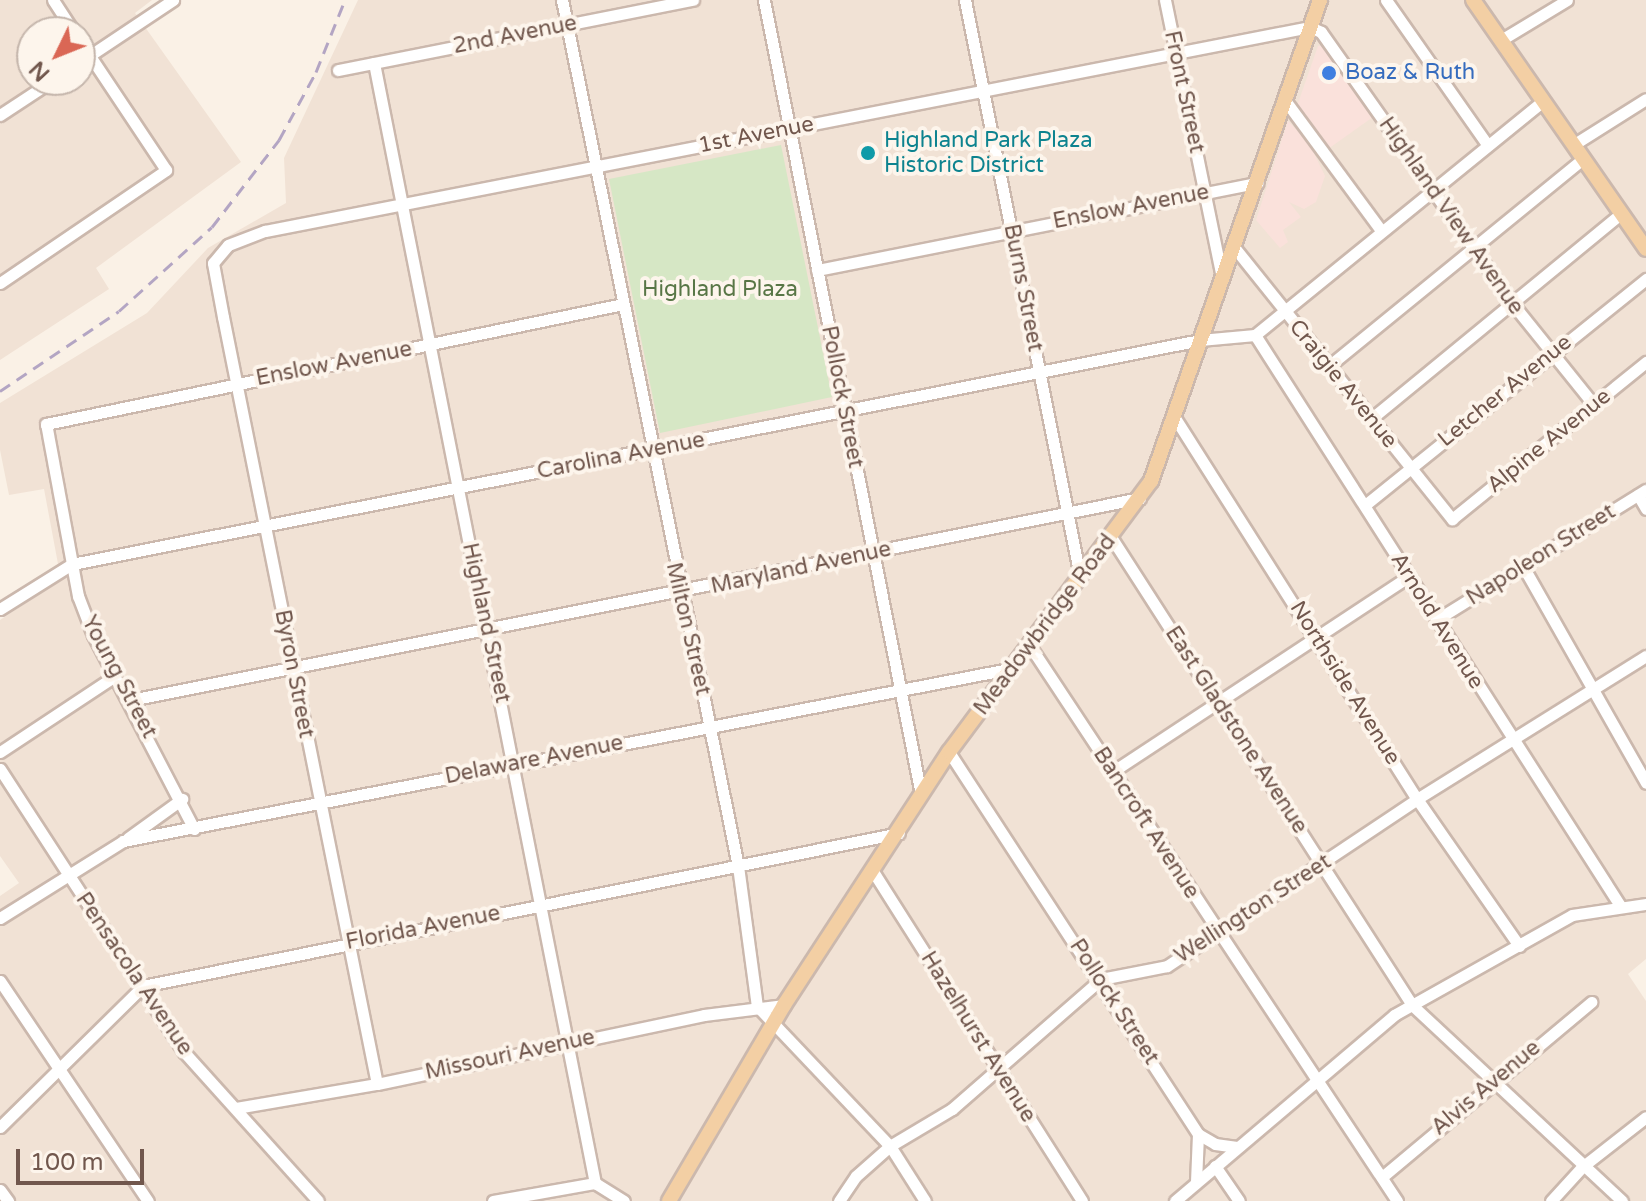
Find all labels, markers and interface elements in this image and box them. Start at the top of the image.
street label: 2nd Avenue [451,10,579,60]
north arrow [16,16,96,96]
street label: Front Street [1158,28,1210,156]
text: N [24,56,55,86]
place label: Boaz & Ruth [1345,60,1475,86]
marker: Boaz & Ruth [1320,64,1338,82]
street label: 1st Avenue [696,111,816,159]
street label: Highland View Avenue [1373,112,1529,320]
place label: Highland Park Plaza Historic District [884,127,1093,178]
marker: Highland Park Plaza Historic District [859,144,877,162]
street label: Enslow Avenue [1051,179,1211,235]
street label: Burns Street [998,222,1048,354]
park label: Highland Plaza [642,277,798,303]
street label: Craigie Avenue [1283,314,1403,454]
street label: Pollock Street [815,324,869,470]
street label: Letcher Avenue [1433,329,1577,453]
street label: Enslow Avenue [254,336,414,392]
street label: Alpine Avenue [1482,383,1616,499]
street label: Carolina Avenue [535,427,707,485]
street label: Napoleon Street [1462,499,1620,611]
street label: Meadowbridge Road [968,529,1122,721]
street label: Maryland Avenue [709,536,893,600]
street label: Highland Street [456,541,516,705]
street label: Arnold Avenue [1385,548,1489,694]
street label: Milton Street [660,560,716,698]
street label: Northside Avenue [1284,596,1406,770]
street label: Byron Street [269,608,319,740]
street label: Young Street [76,611,162,743]
street label: East Gladstone Avenue [1159,621,1313,839]
street label: Delaware Avenue [443,730,625,790]
street label: Bancroft Avenue [1087,742,1205,904]
street label: Wellington Street [1170,849,1336,969]
street label: Pensacola Avenue [70,888,198,1060]
street label: Florida Avenue [344,900,502,956]
street label: Pollock Street [1064,934,1164,1070]
street label: Hazelhurst Avenue [915,947,1041,1127]
street label: Missouri Avenue [423,1024,597,1086]
street label: Alvis Avenue [1426,1035,1546,1141]
scale bar [20,1133,148,1183]
text: 100 m [30,1148,104,1177]

